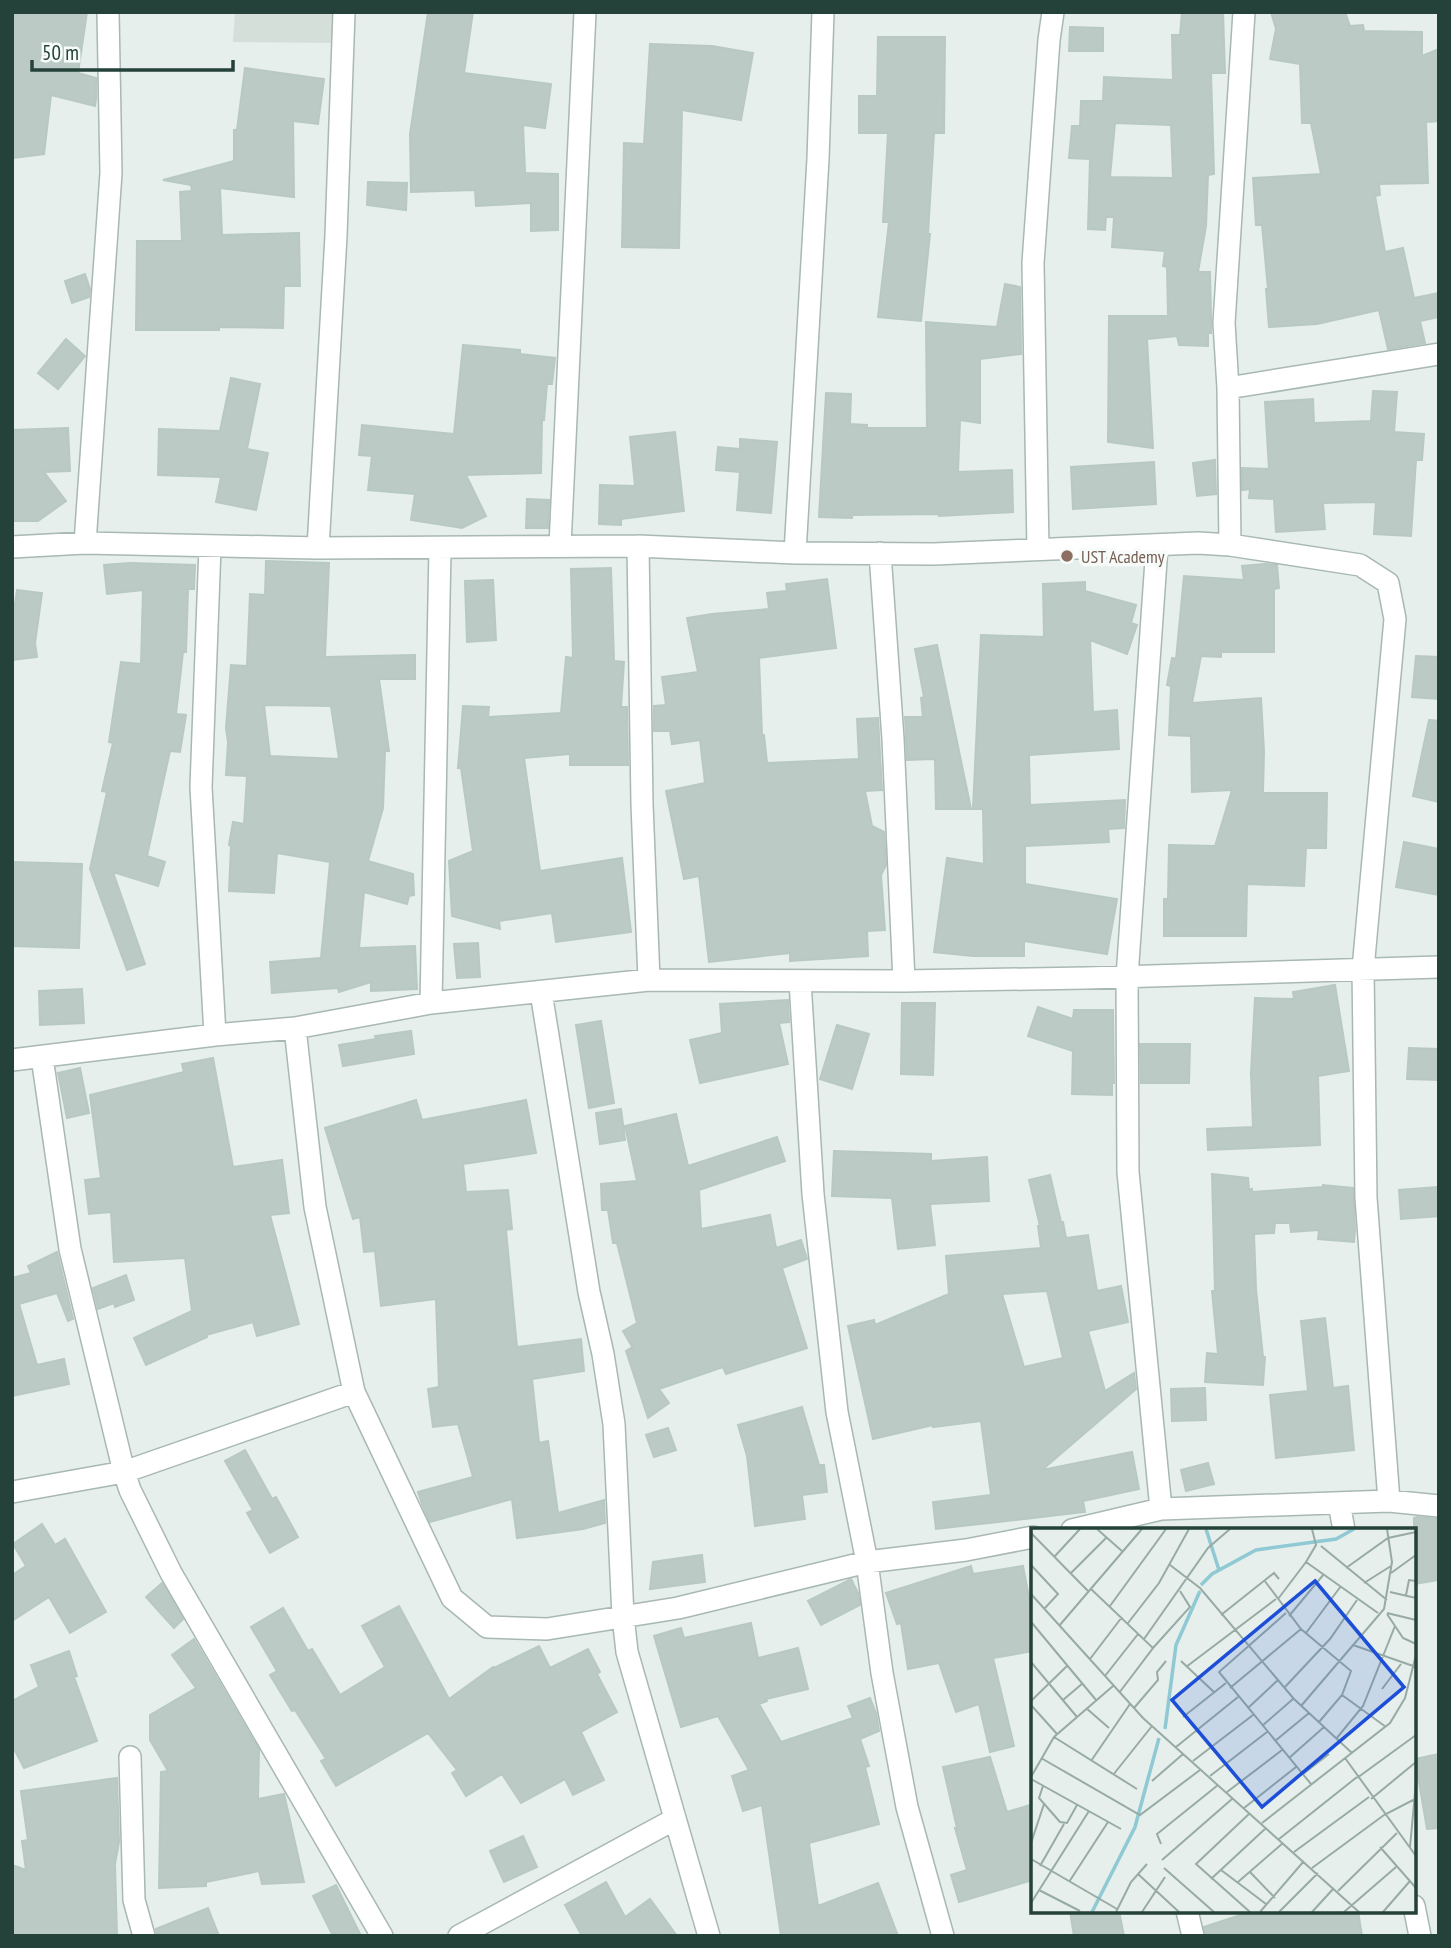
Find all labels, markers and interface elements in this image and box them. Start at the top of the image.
scale bar [32,28,233,72]
text: 50 m [42,39,79,66]
place label: UST Academy [1081,545,1165,568]
marker: UST Academy [1059,548,1075,564]
inset map [1031,1528,1416,1913]

